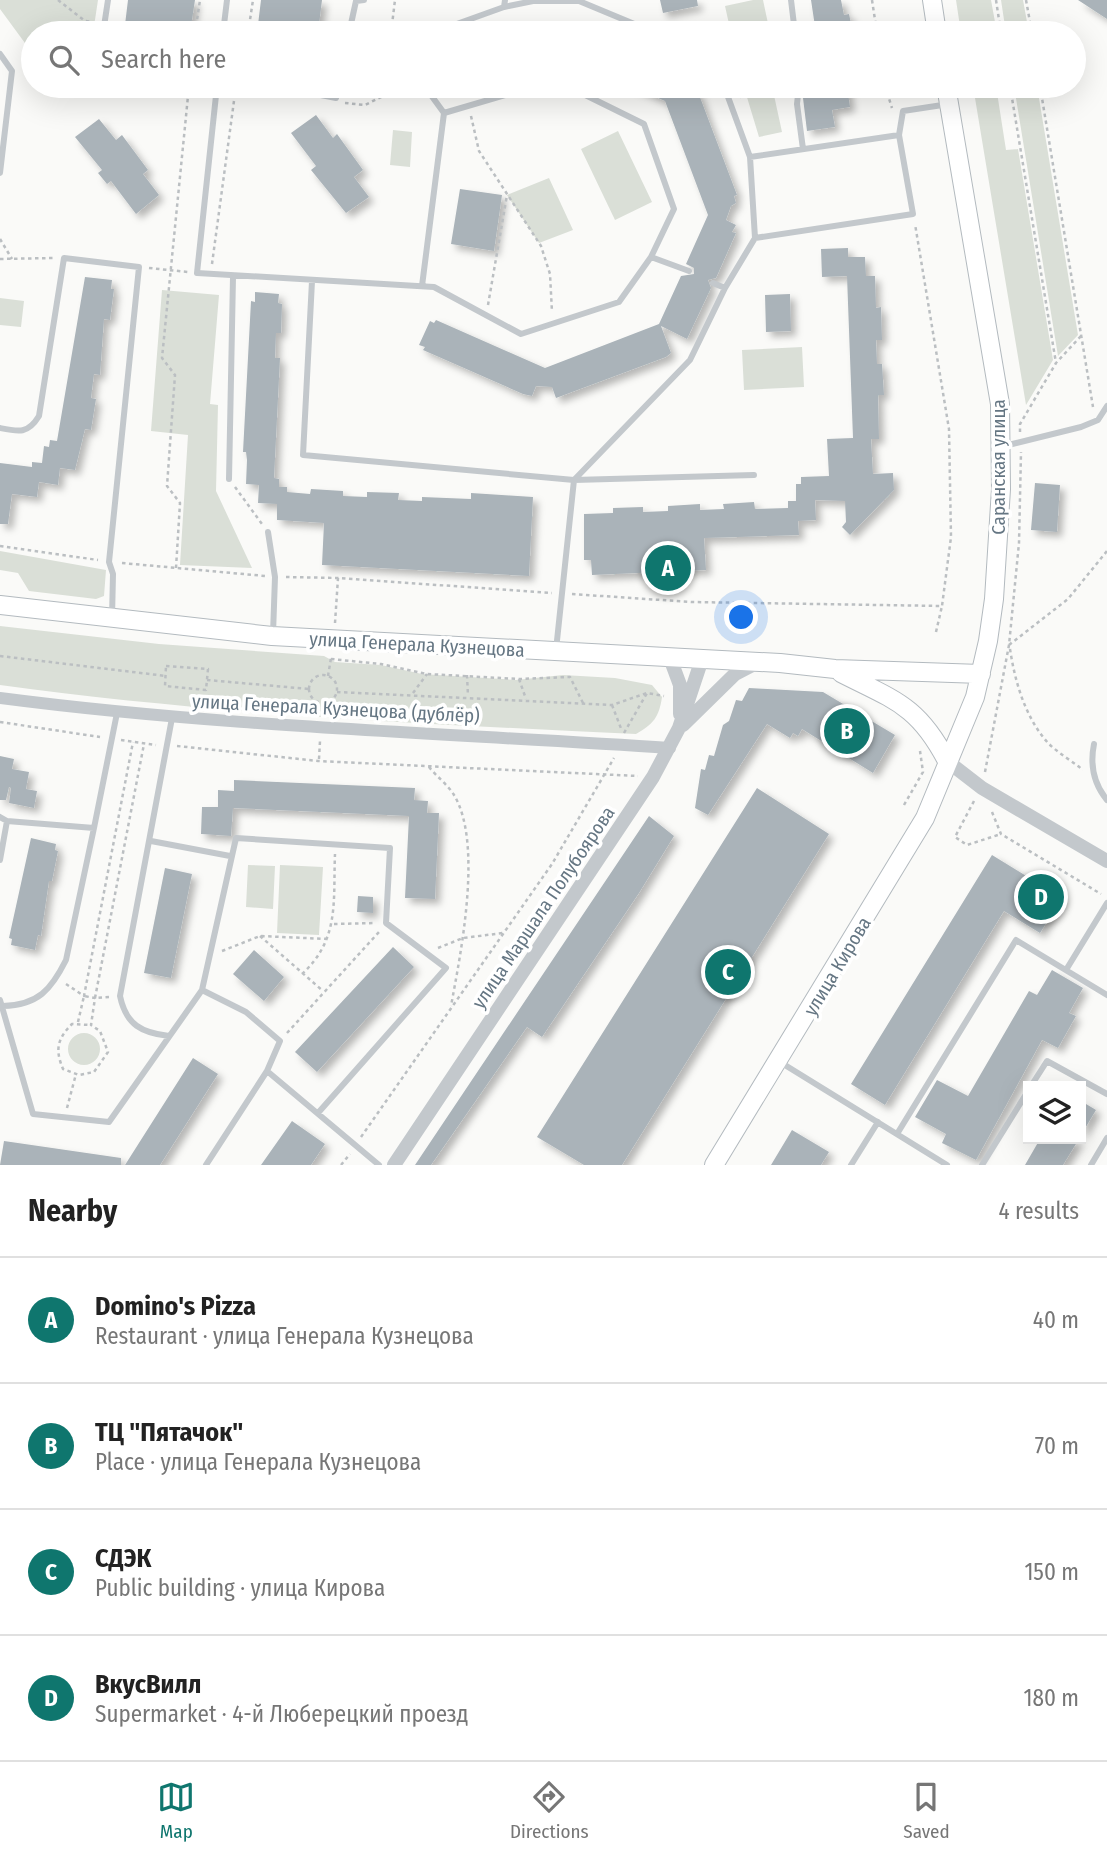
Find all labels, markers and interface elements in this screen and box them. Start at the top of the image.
search box [21,21,1086,98]
icon: search [45,41,83,79]
text: Search here [101,44,226,75]
street label: Саранская улица [987,399,1010,535]
pin: A [645,542,691,594]
your location [724,600,758,634]
street label: улица Генерала Кузнецова [309,627,525,662]
street label: улица Генерала Кузнецова (дублёр) [192,689,480,728]
pin: B [824,705,870,757]
street label: улица Маршала Полубоярова [467,802,620,1013]
pin: D [1018,871,1064,923]
street label: улица Кирова [799,913,876,1020]
pin: C [705,946,751,998]
map controls [1023,1081,1086,1144]
button: layers [1023,1081,1086,1144]
text: Nearby [28,1193,117,1229]
text: 4 results [998,1197,1079,1225]
text: Domino's Pizza [95,1291,256,1322]
text: A [45,1306,57,1334]
text: 40 m [1033,1306,1079,1334]
text: Restaurant · улица Генерала Кузнецова [95,1322,474,1350]
text: ТЦ "Пятачок" [95,1417,243,1448]
text: B [45,1432,57,1460]
text: 70 m [1035,1432,1079,1460]
text: Place · улица Генерала Кузнецова [95,1448,421,1476]
text: СДЭК [95,1543,151,1574]
text: C [45,1558,57,1586]
text: 150 m [1024,1558,1079,1586]
text: Public building · улица Кирова [95,1574,385,1602]
text: ВкусВилл [95,1669,201,1700]
text: D [44,1684,58,1712]
text: 180 m [1023,1684,1079,1712]
text: Supermarket · 4-й Люберецкий проезд [95,1700,468,1728]
tab: Map [157,1778,195,1843]
tab: Directions [510,1778,589,1843]
tab: Saved [903,1778,950,1843]

